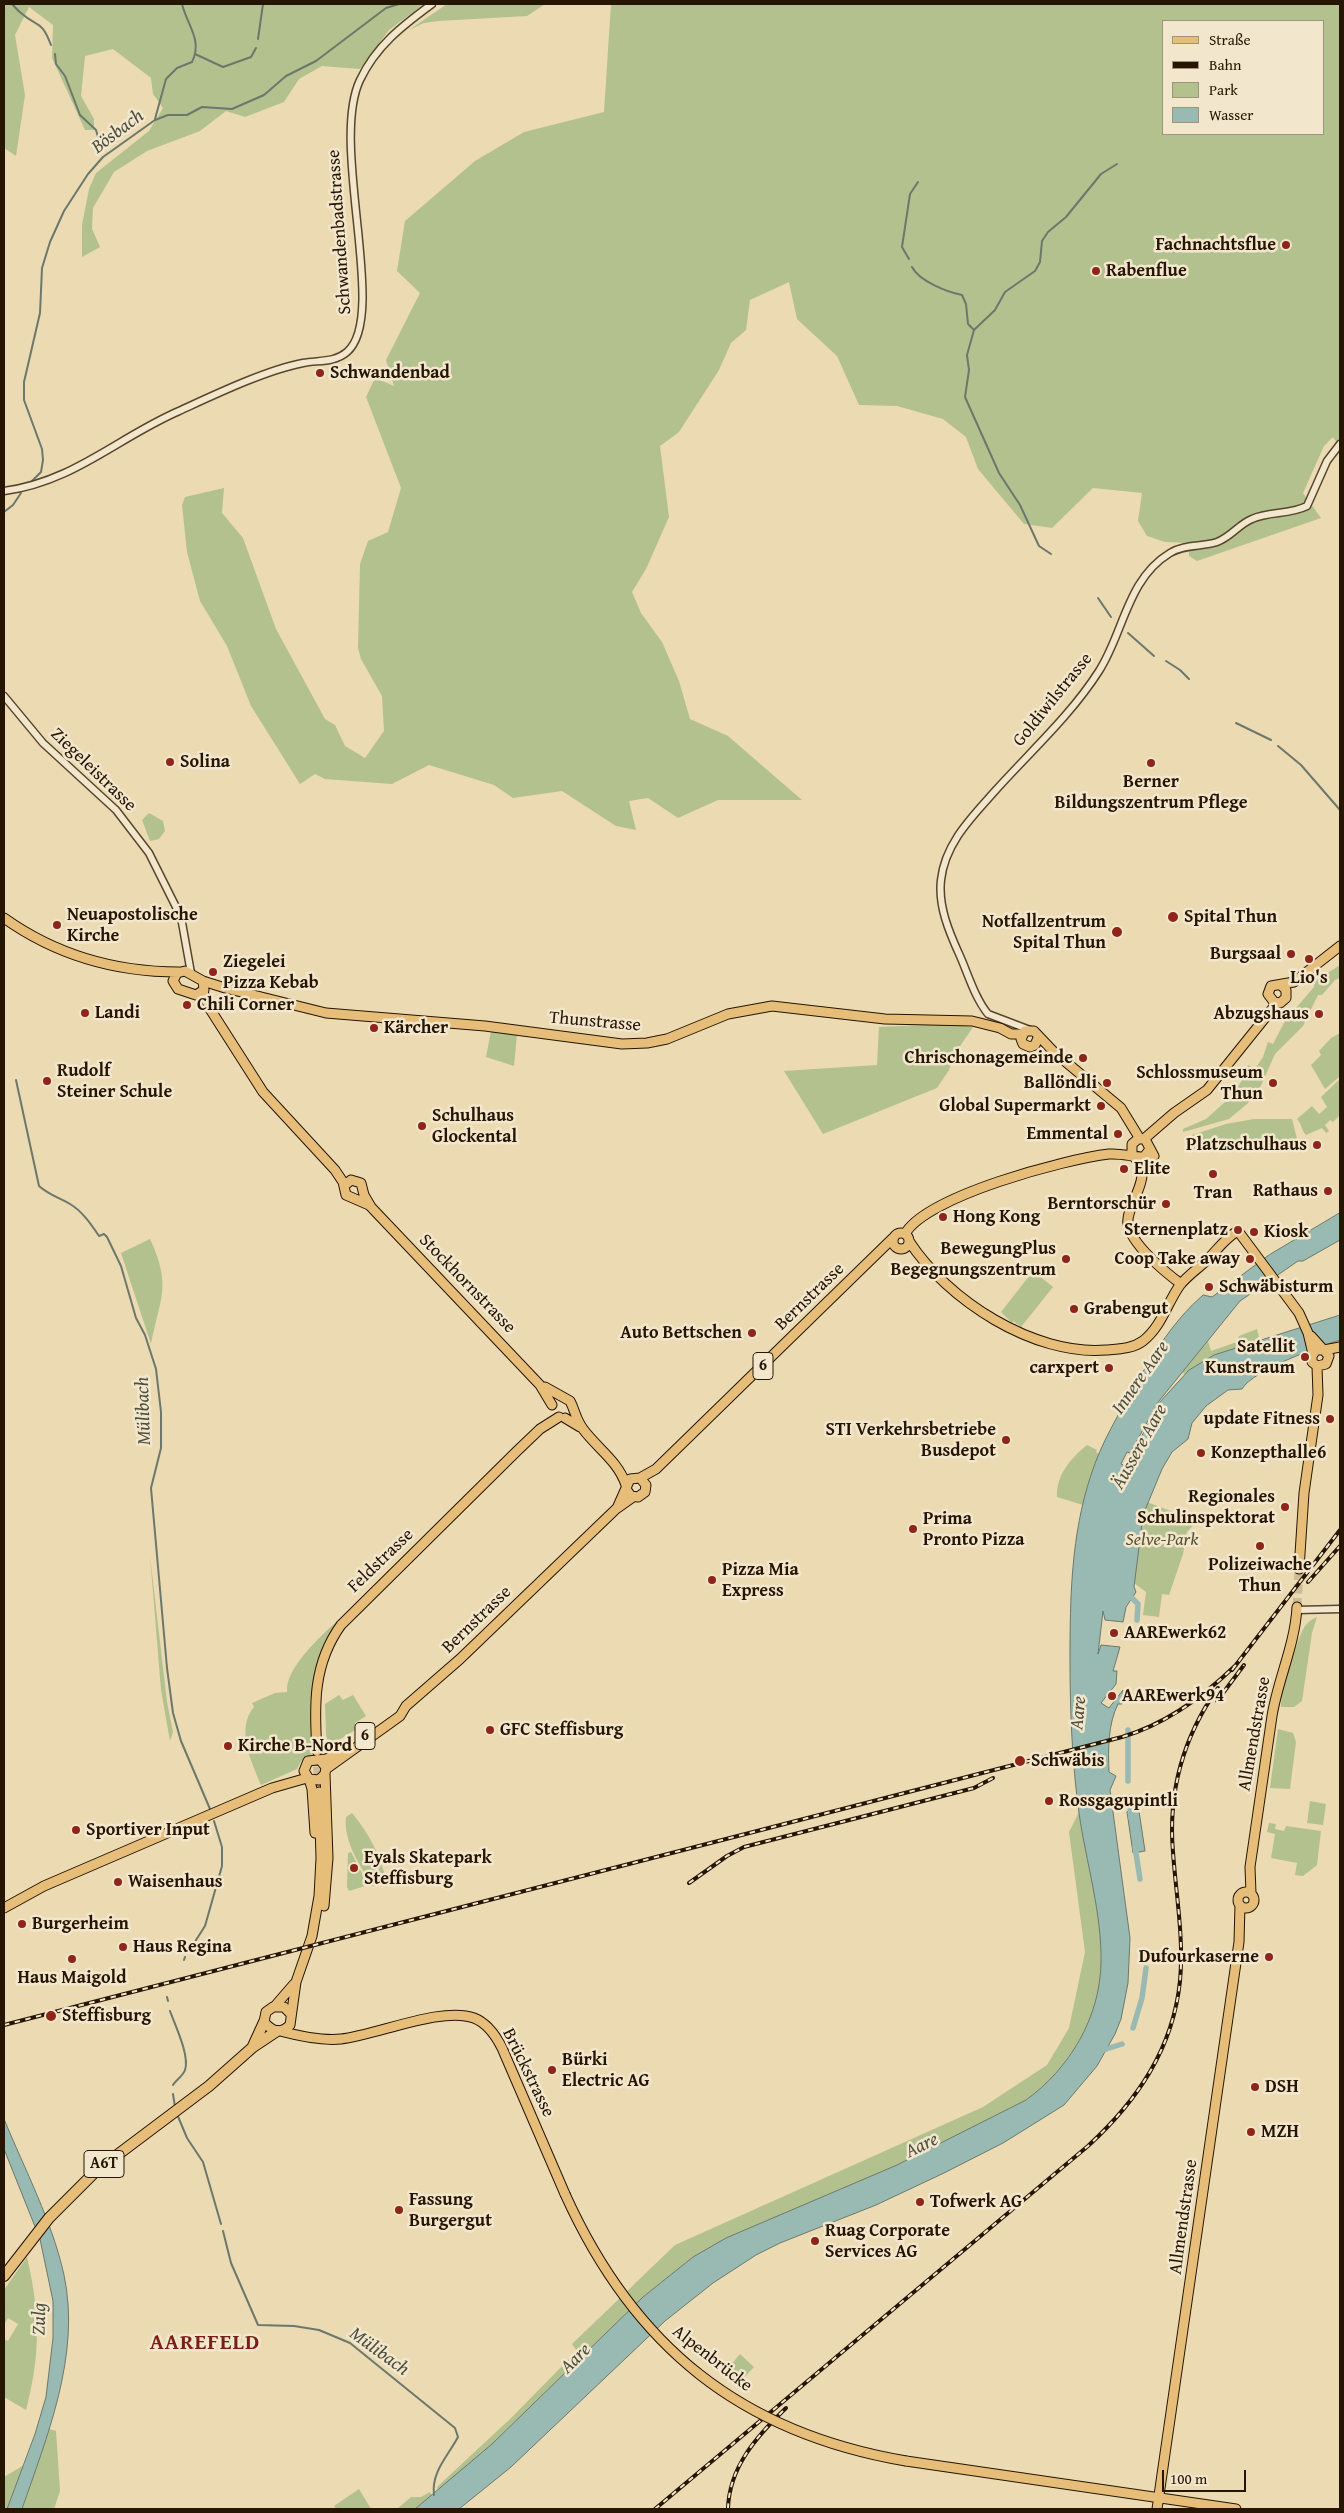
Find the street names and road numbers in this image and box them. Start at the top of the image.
street label: Schwandenbadstrasse [323,149,357,315]
street label: Goldiwilstrasse [1009,649,1097,751]
street label: Ziegeleistrasse [46,724,140,816]
street label: Thunstrasse [548,1007,642,1037]
street label: Stockhornstrasse [414,1230,520,1338]
street label: Bernstrasse [771,1259,849,1335]
road number: 6 [753,1352,773,1380]
street label: Feldstrasse [344,1524,418,1598]
street label: Bernstrasse [438,1582,516,1658]
street label: Allmendstrasse [1234,1675,1276,1793]
road number: 6 [355,1722,375,1750]
street label: Brückstrasse [497,2025,559,2121]
road number: A6T [84,2150,124,2178]
street label: Allmendstrasse [1165,2158,1203,2276]
street label: Alpenbrücke [668,2321,756,2397]

